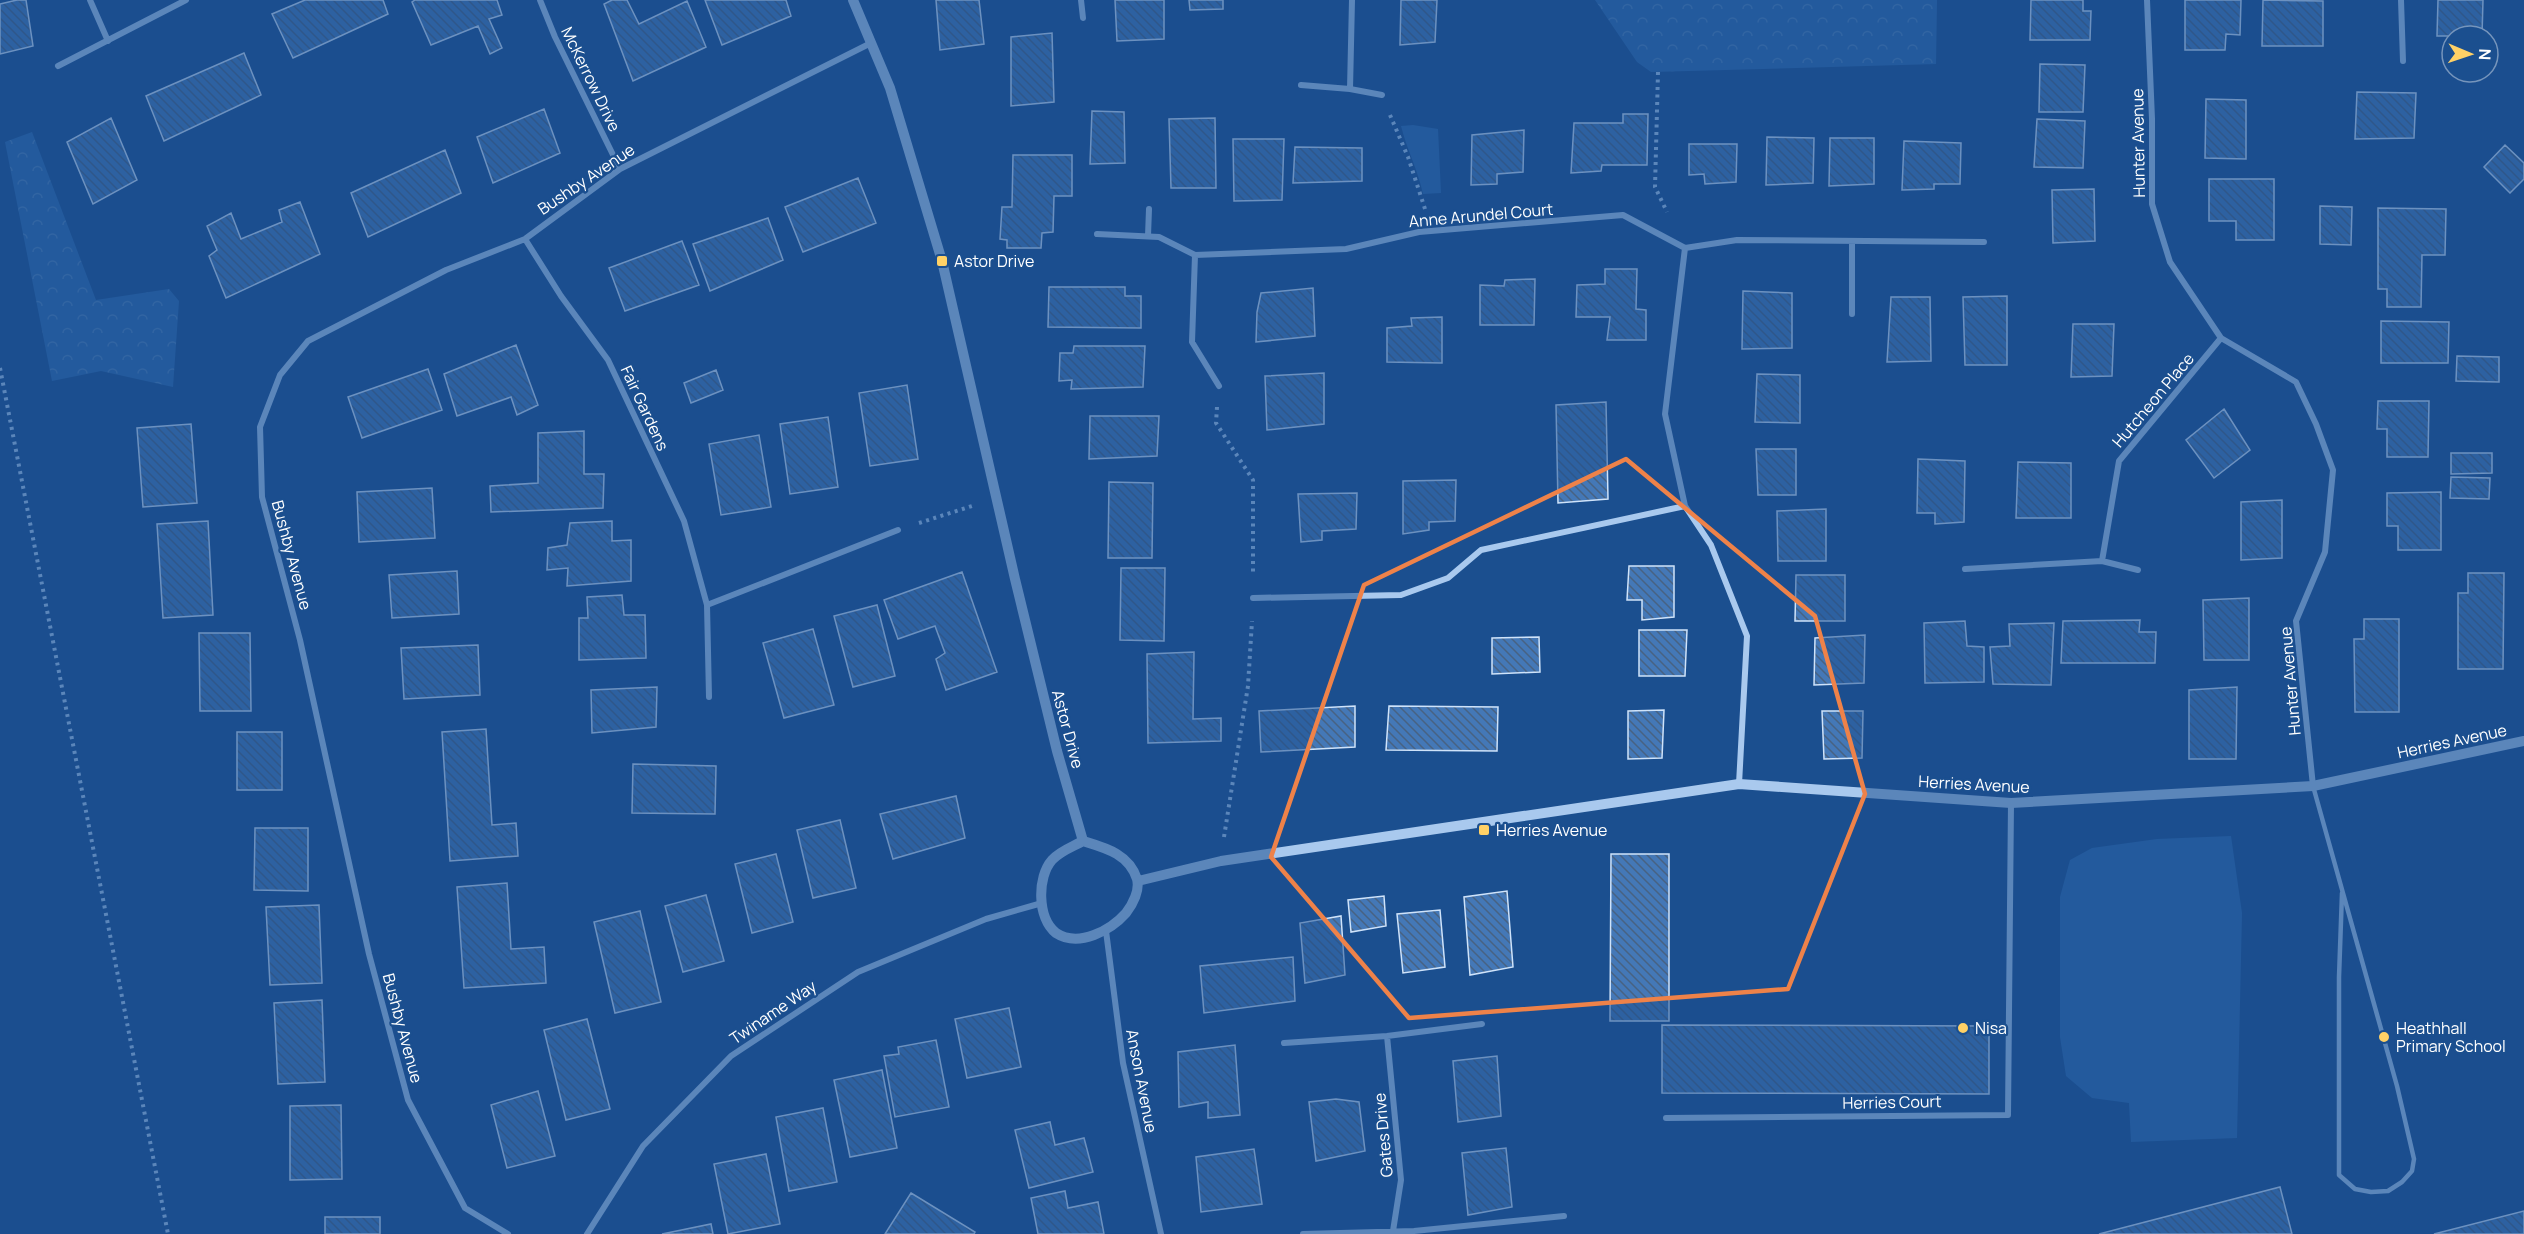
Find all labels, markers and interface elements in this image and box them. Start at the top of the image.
street label: McKerrow Drive [556,23,626,135]
north arrow [2440,24,2500,84]
text: N [2474,48,2496,61]
street label: Hunter Avenue [2126,88,2150,198]
street label: Bushby Avenue [533,138,639,220]
street label: Anne Arundel Court [1408,198,1554,232]
place label: Astor Drive [954,250,1034,272]
marker: Astor Drive [935,254,949,268]
street label: Hutcheon Place [2107,348,2199,452]
street label: Fair Gardens [616,362,674,454]
street label: Bushby Avenue [267,498,317,612]
street label: Hunter Avenue [2274,626,2306,736]
street label: Astor Drive [1047,687,1089,771]
street label: Herries Avenue [2395,719,2509,763]
street label: Herries Avenue [1918,770,2030,798]
place label: Herries Avenue [1496,819,1607,841]
marker: Herries Avenue [1477,823,1491,837]
street label: Bushby Avenue [378,971,428,1085]
street label: Twiname Way [725,975,821,1049]
place label: Nisa [1975,1017,2007,1039]
place label: Heathhall Primary School [2396,1017,2506,1057]
marker: Nisa [1956,1021,1970,1035]
street label: Anson Avenue [1121,1027,1163,1135]
marker: Heathhall Primary School [2377,1030,2391,1044]
street label: Herries Court [1842,1090,1942,1114]
street label: Gates Drive [1368,1092,1398,1178]

